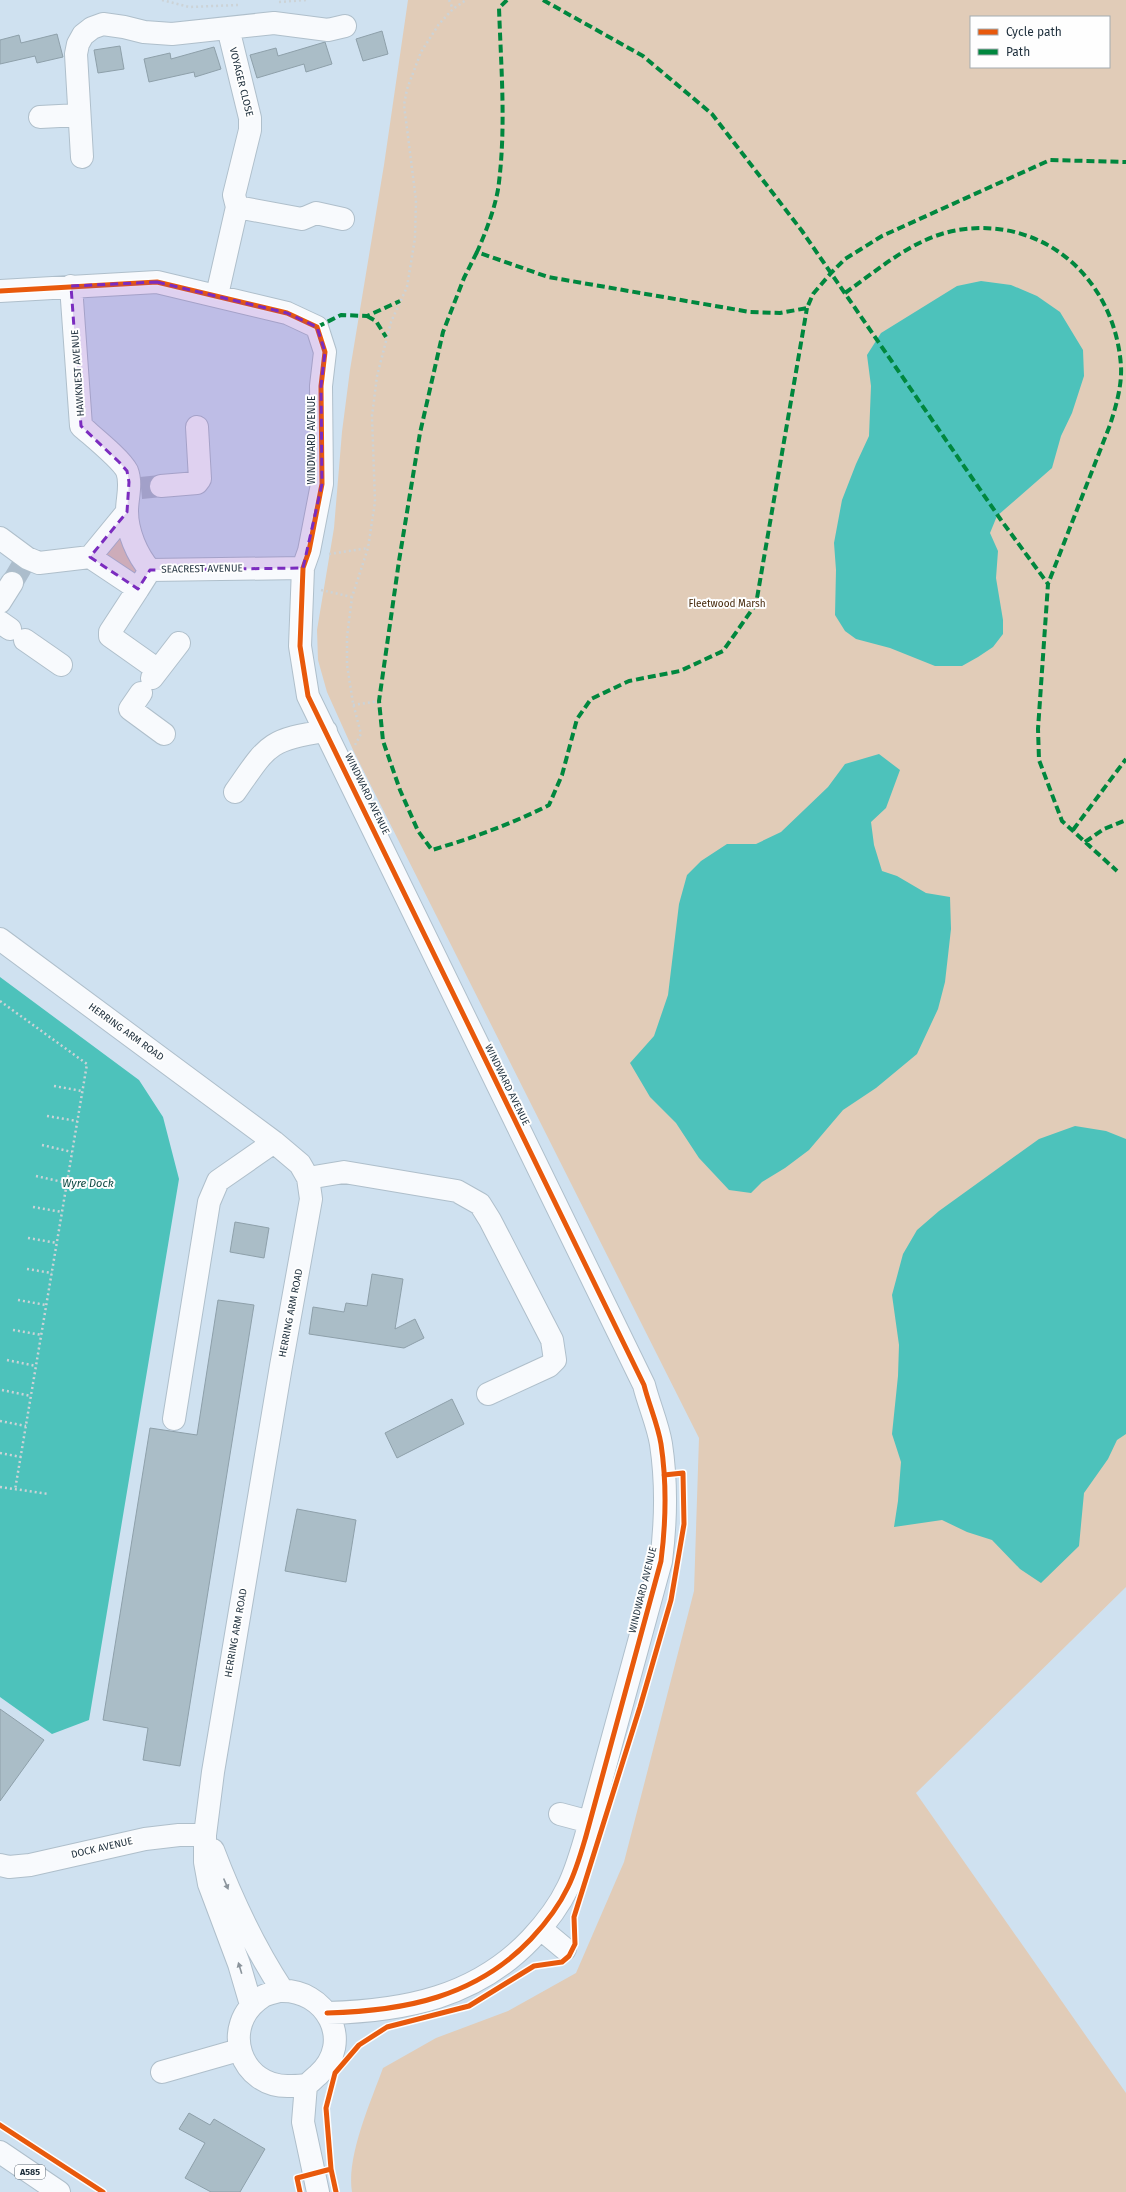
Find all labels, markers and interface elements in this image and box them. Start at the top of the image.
legend [970,16,1110,68]
text: Cycle path [1006,25,1062,39]
text: Path [1006,45,1030,59]
street label: VOYAGER CLOSE [227,46,255,118]
street label: HAWKNEST AVENUE [69,329,87,417]
street label: WINDWARD AVENUE [306,396,318,484]
street label: SEACREST AVENUE [161,562,243,576]
park label: Fleetwood Marsh [688,598,766,610]
street label: WINDWARD AVENUE [342,751,392,837]
street label: HERRING ARM ROAD [86,1001,166,1063]
street label: WINDWARD AVENUE [482,1042,532,1128]
water label: Wyre Dock [62,1177,114,1190]
street label: HERRING ARM ROAD [277,1268,305,1358]
street label: WINDWARD AVENUE [626,1545,660,1635]
street label: HERRING ARM ROAD [222,1588,250,1678]
street label: DOCK AVENUE [70,1835,134,1861]
one-way arrow [223,1878,229,1889]
one-way arrow [237,1961,243,1973]
road number: A585 [15,2165,45,2179]

